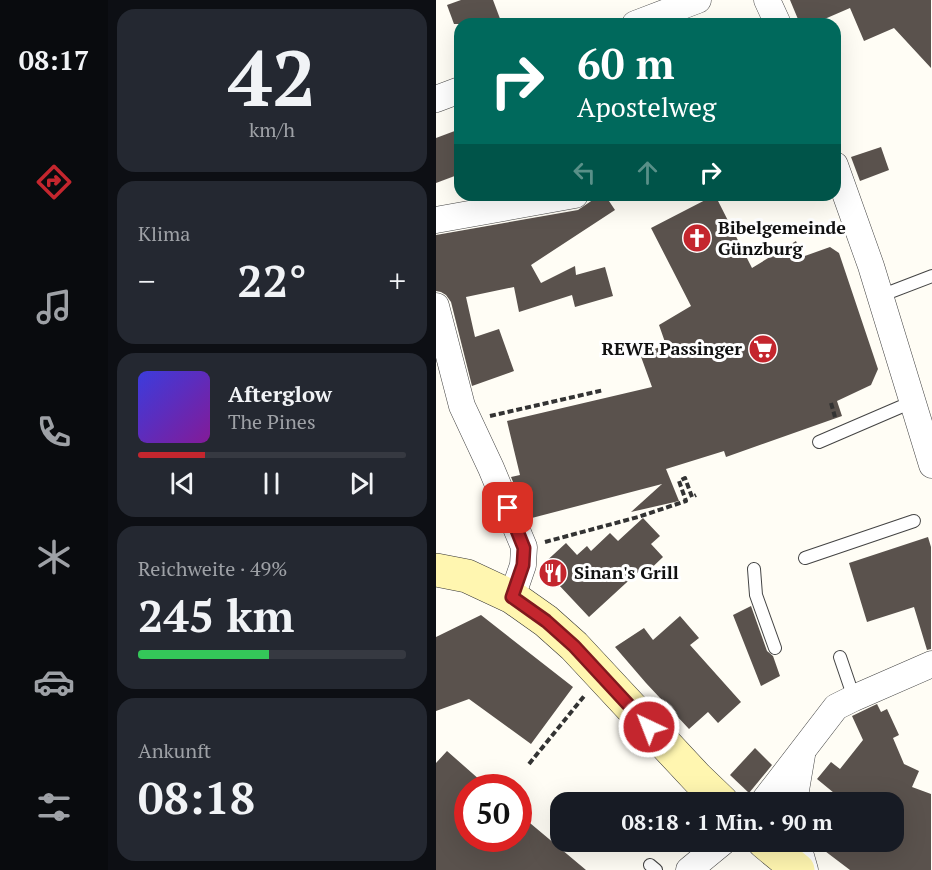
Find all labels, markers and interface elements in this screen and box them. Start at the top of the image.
text: 42 [228,25,316,128]
text: 60 m [577,35,675,91]
text: 08:17 [19,42,89,78]
icon: right [478,42,556,120]
text: Apostelweg [577,89,716,125]
text: km/h [249,116,295,143]
icon: left [568,156,601,189]
icon: ahead [631,156,664,189]
icon: right [694,156,727,189]
icon: directions [33,161,75,203]
place label: Bibelgemeinde Günzburg [718,215,846,260]
text: Klima [138,220,190,247]
church icon: Bibelgemeinde Günzburg [681,222,713,254]
text: 22° [237,250,307,310]
text: − [138,259,156,302]
text: + [388,259,406,302]
icon: music [33,286,75,328]
supermarket icon: REWE Passinger [747,333,779,365]
place label: REWE Passinger [601,336,742,360]
text: Afterglow [228,379,332,408]
text: The Pines [228,408,316,435]
icon: phone [33,411,75,453]
icon: previous [166,467,199,500]
icon: pause [255,467,288,500]
icon: next [345,467,378,500]
pin [482,482,533,533]
icon: arrive [491,491,524,524]
icon: climate [33,536,75,578]
text: Reichweite · 49% [138,555,287,582]
restaurant icon: Sinan's Grill [537,557,569,589]
place label: Sinan's Grill [574,560,679,584]
text: 245 km [138,585,294,645]
icon: car [33,661,75,703]
position arrow [617,695,681,759]
text: Ankunft [138,737,211,764]
text: 08:18 [138,767,255,827]
speed limit sign: 50 [454,774,532,852]
icon: filters [33,786,75,828]
text: 08:18 · 1 Min. · 90 m [621,807,833,836]

